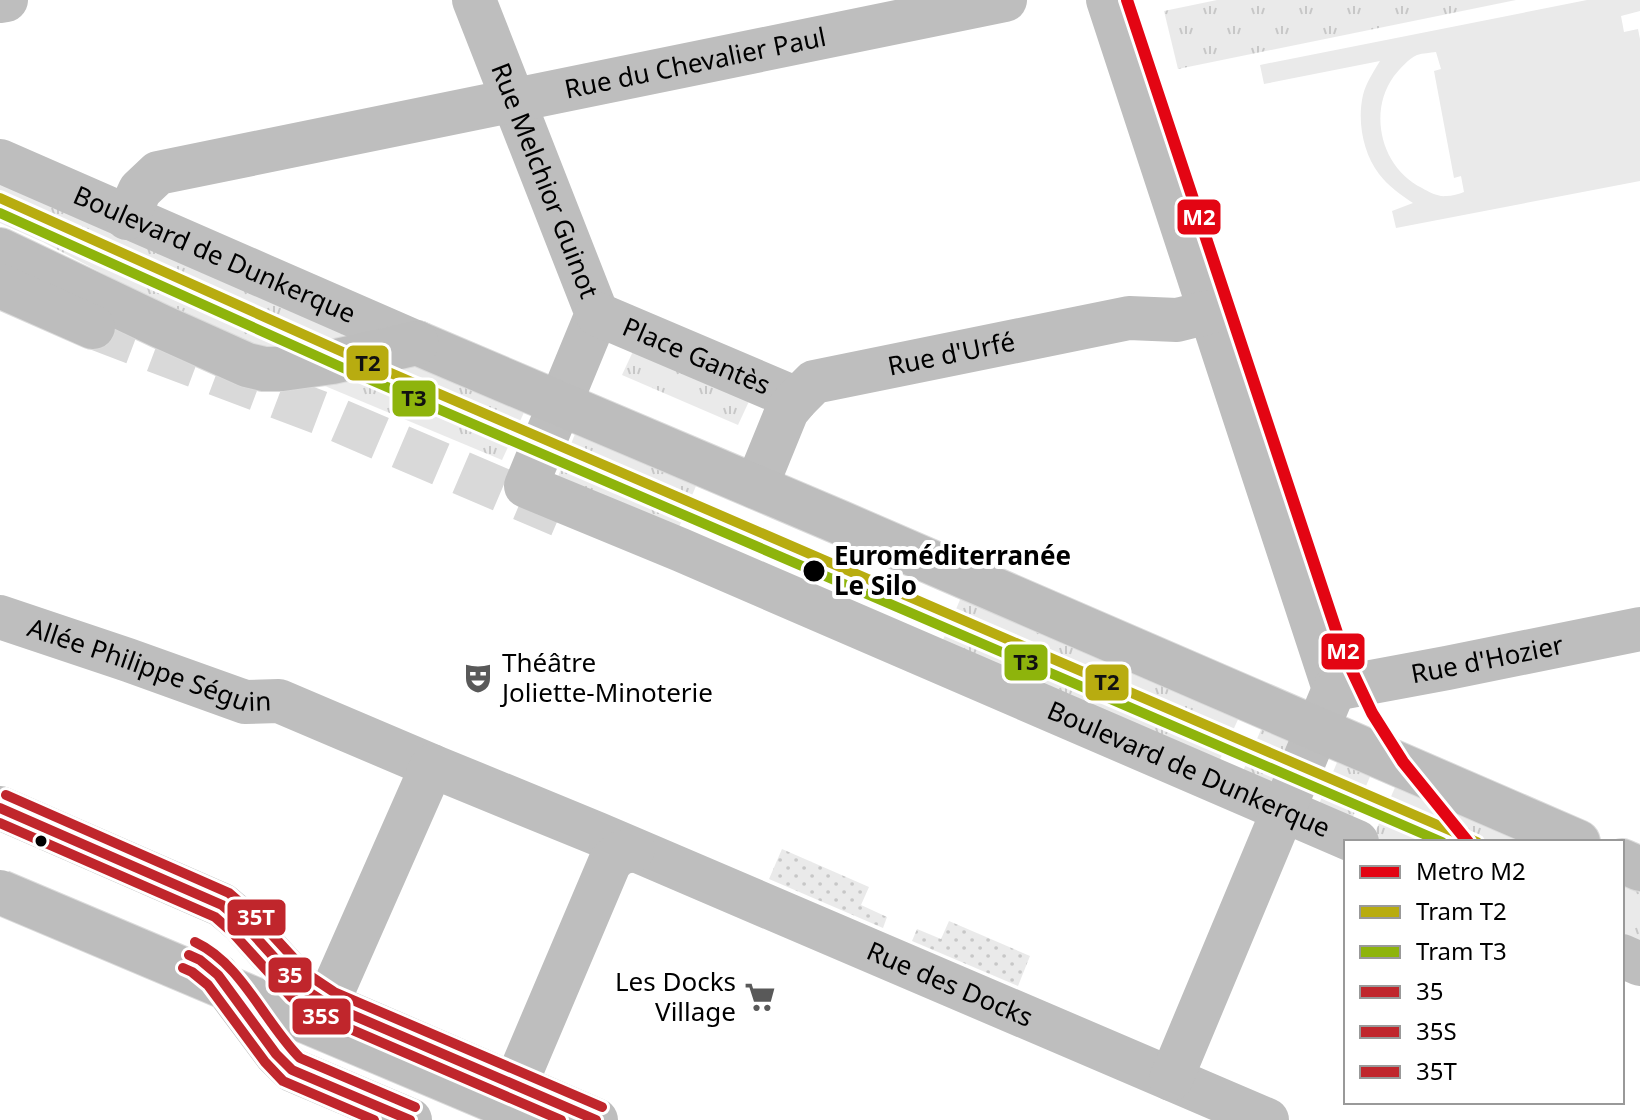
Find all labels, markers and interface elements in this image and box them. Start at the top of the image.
street label: Rue du Chevalier Paul [561,18,829,107]
street label: Rue Melchior Guinot [483,57,608,303]
street label: Boulevard de Dunkerque [68,176,362,331]
line badge: M2 [1176,198,1222,236]
text: M2 [1182,201,1216,231]
street label: Place Gantès [617,308,776,403]
street label: Rue d'Urfé [884,323,1018,384]
line badge: T2 [345,344,390,382]
text: T2 [355,347,381,377]
line badge: T3 [391,379,437,418]
text: T3 [401,382,427,412]
place label: Euroméditerranée Le Silo [834,537,1071,603]
marker: Euroméditerranée Le Silo [801,558,827,584]
street label: Allée Philippe Séguin [23,609,272,719]
street label: Rue d'Hozier [1408,626,1567,691]
line badge: M2 [1320,632,1366,671]
text: M2 [1326,635,1360,665]
line badge: T3 [1003,643,1049,682]
place label: Théâtre Joliette-Minoterie [499,644,713,710]
text: T3 [1013,646,1039,676]
theatre icon: Théâtre Joliette-Minoterie [461,661,495,695]
line badge: T2 [1084,663,1130,702]
text: T2 [1094,666,1120,696]
street label: Boulevard de Dunkerque [1042,691,1336,845]
unlabelled marker [33,833,49,849]
legend [1344,840,1624,1104]
text: Metro M2 [1416,854,1526,887]
text: Tram T2 [1416,894,1507,927]
line badge: 35T [226,898,287,937]
text: 35T [237,901,275,931]
street label: Rue des Docks [862,932,1039,1035]
text: Tram T3 [1416,934,1507,967]
line badge: 35 [267,956,313,994]
text: 35 [277,959,303,989]
place label: Les Docks Village [615,963,736,1029]
text: 35 [1416,974,1443,1007]
supermarket icon: Les Docks Village [743,980,777,1014]
line badge: 35S [291,997,352,1036]
text: 35S [302,1000,340,1030]
text: 35S [1416,1014,1457,1047]
text: 35T [1416,1054,1457,1087]

